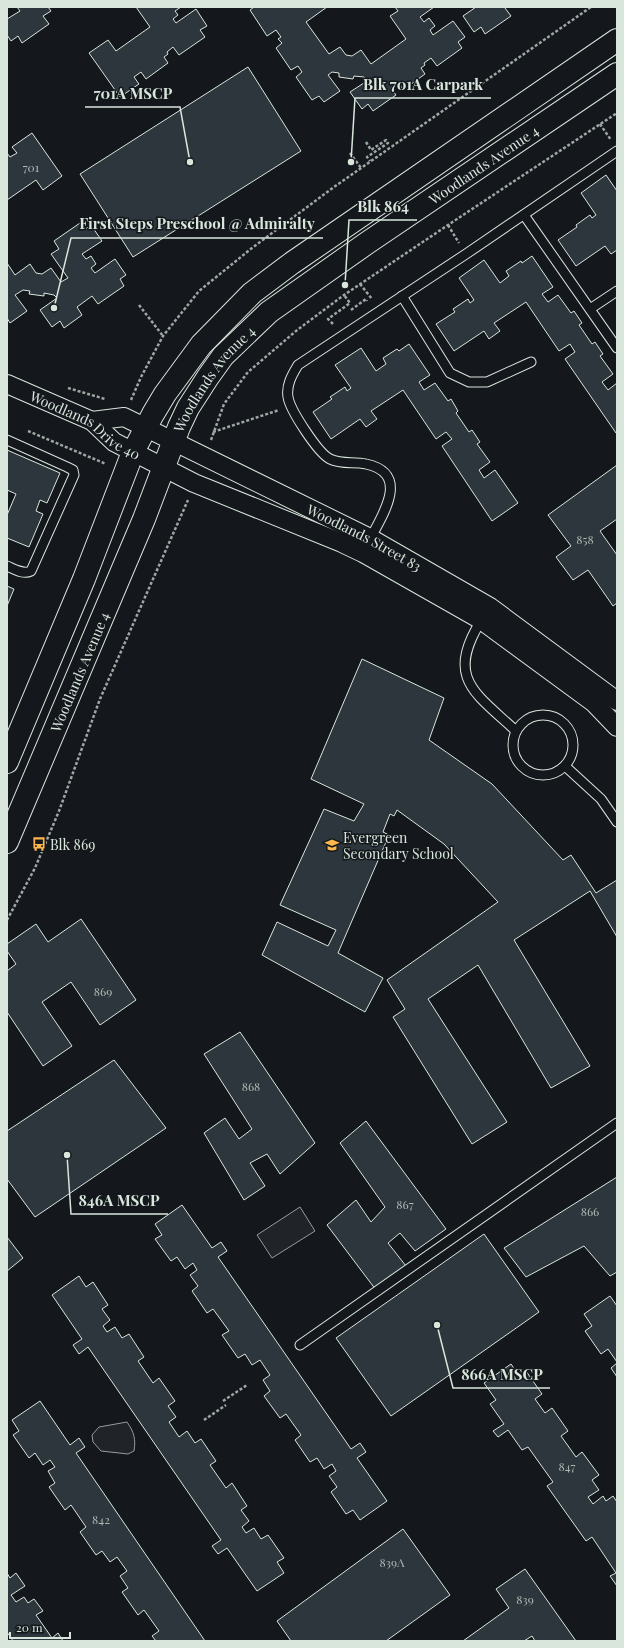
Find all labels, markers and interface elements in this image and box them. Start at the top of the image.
callout: Blk 701A Carpark [355,71,491,98]
text: Blk 701A Carpark [363,74,483,94]
callout: 701A MSCP [85,80,180,107]
text: 701A MSCP [94,83,173,103]
street label: Woodlands Avenue 4 [424,120,542,209]
house number: 701 [23,159,40,175]
callout: Blk 864 [349,193,417,220]
text: Blk 864 [357,196,409,216]
callout: First Steps Preschool @ Admiralty [71,211,323,238]
text: First Steps Preschool @ Admiralty [79,213,315,233]
street label: Woodlands Avenue 4 [168,321,259,436]
street label: Woodlands Drive 40 [26,385,144,463]
street label: Woodlands Street 83 [303,499,425,575]
house number: 858 [576,531,594,547]
street label: Woodlands Avenue 4 [45,609,113,735]
place label: Evergreen Secondary School [343,828,454,863]
place label: Blk 869 [50,835,95,854]
bus stop icon: Blk 869 [31,836,47,852]
school or university icon: Evergreen Secondary School [324,837,340,853]
house number: 869 [94,983,112,999]
house number: 868 [242,1078,260,1094]
callout: 846A MSCP [71,1187,168,1214]
text: 846A MSCP [78,1190,160,1210]
house number: 867 [396,1196,414,1212]
house number: 866 [581,1203,599,1219]
callout: 866A MSCP [453,1361,550,1388]
text: 866A MSCP [461,1364,543,1384]
house number: 847 [559,1458,576,1474]
house number: 842 [92,1511,110,1527]
house number: 839A [379,1554,405,1570]
house number: 839 [516,1591,534,1607]
scale bar [10,1614,70,1640]
text: 20 m [16,1619,43,1635]

